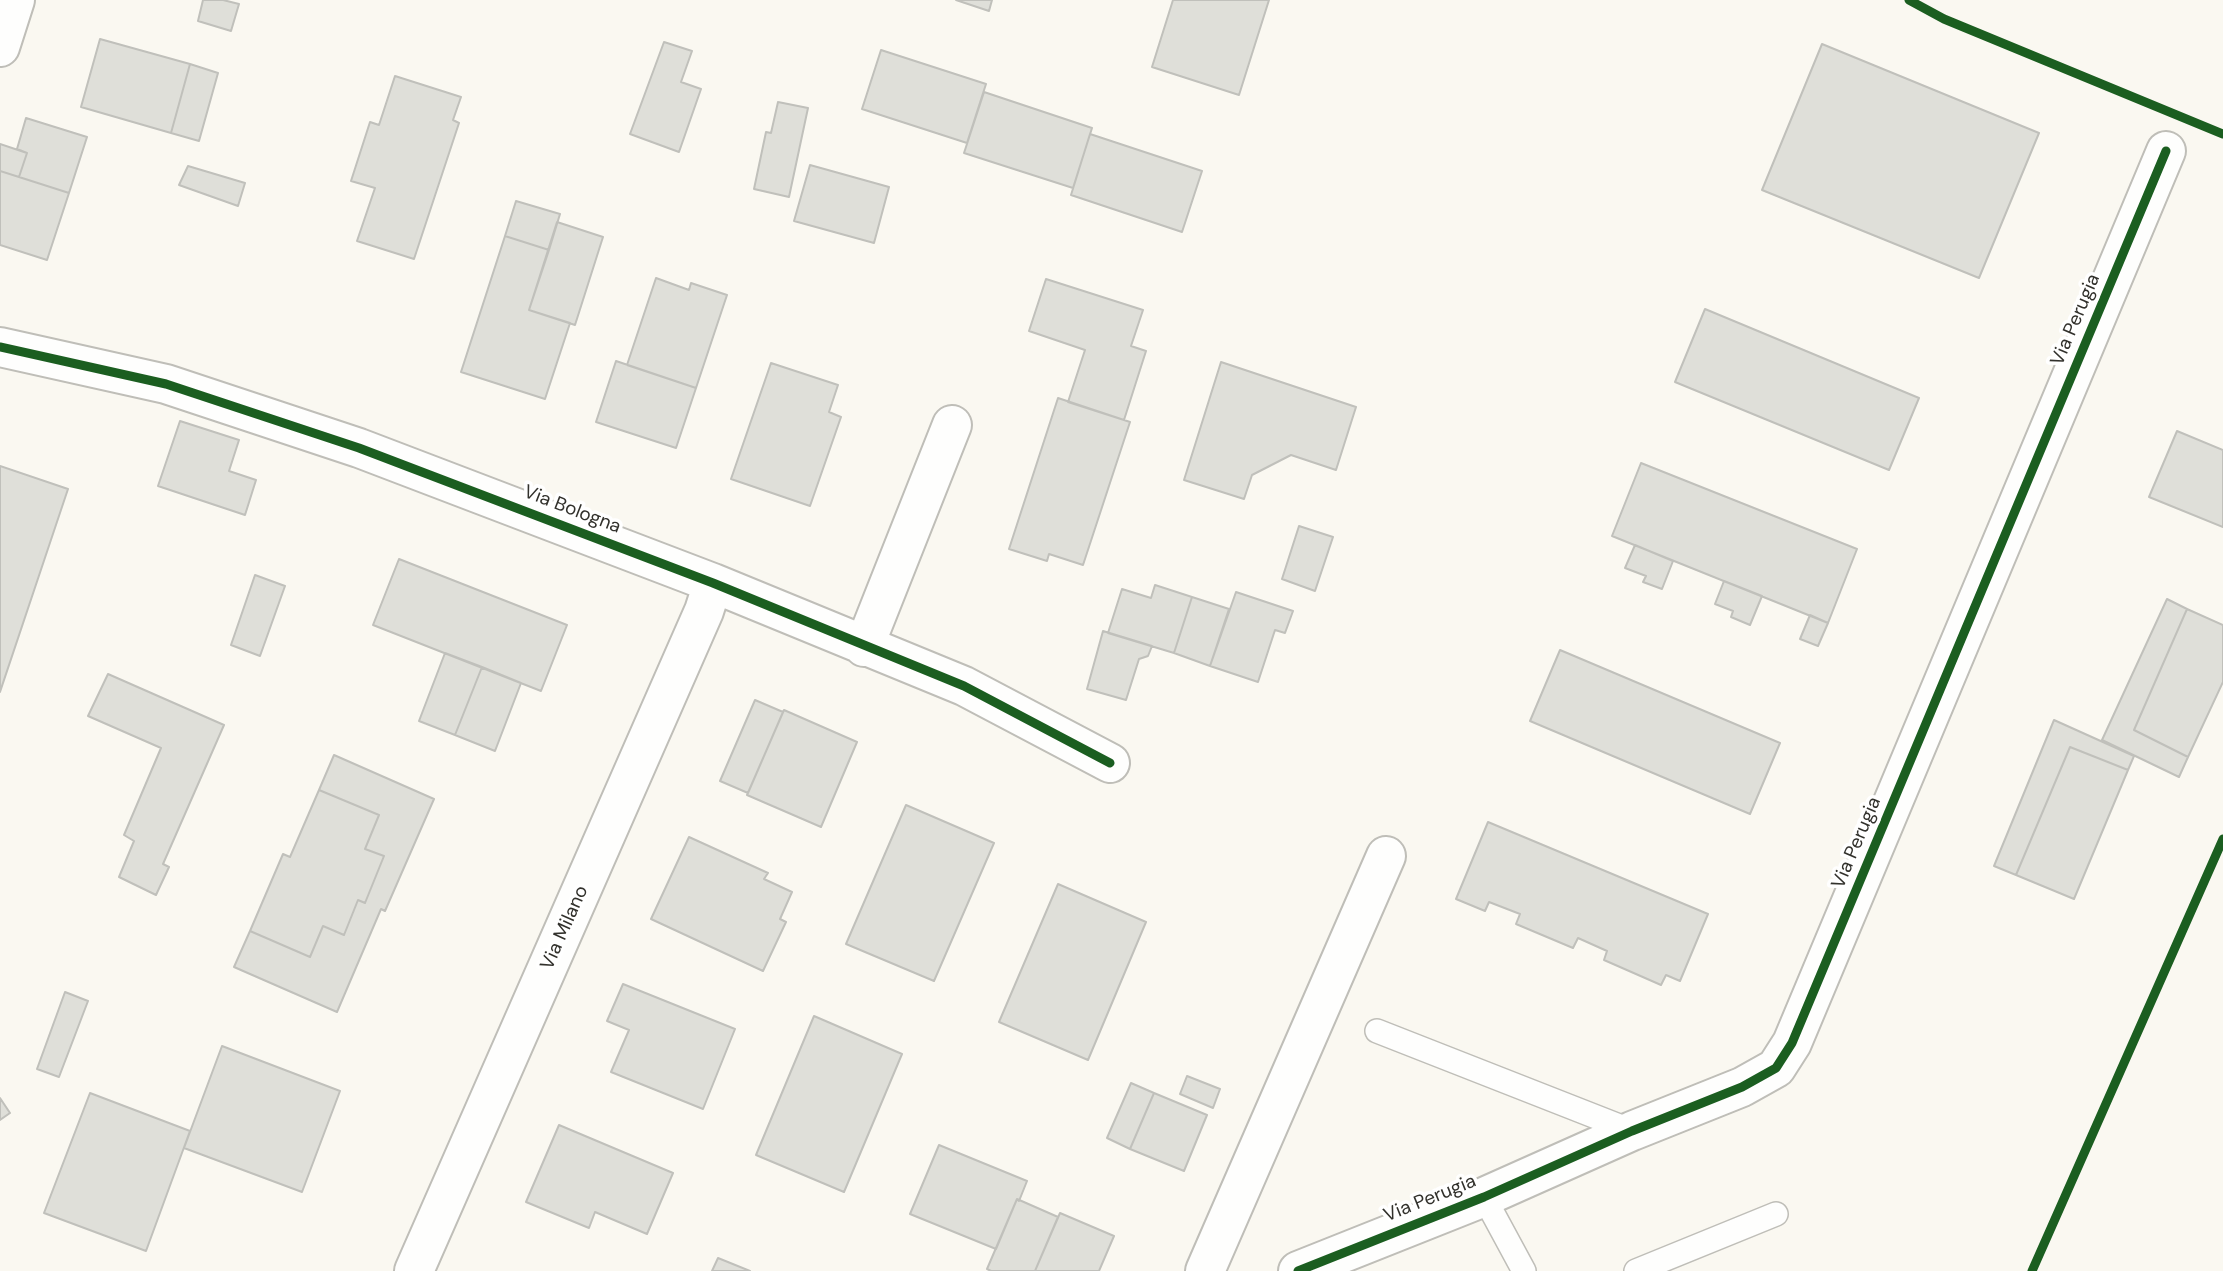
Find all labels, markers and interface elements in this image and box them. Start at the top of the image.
street label: Via Perugia [2046,271,2106,369]
street label: Via Bologna [520,481,624,539]
street label: Via Perugia [1827,794,1887,892]
street label: Via Milano [536,882,594,974]
street label: Via Perugia [1381,1170,1479,1228]

